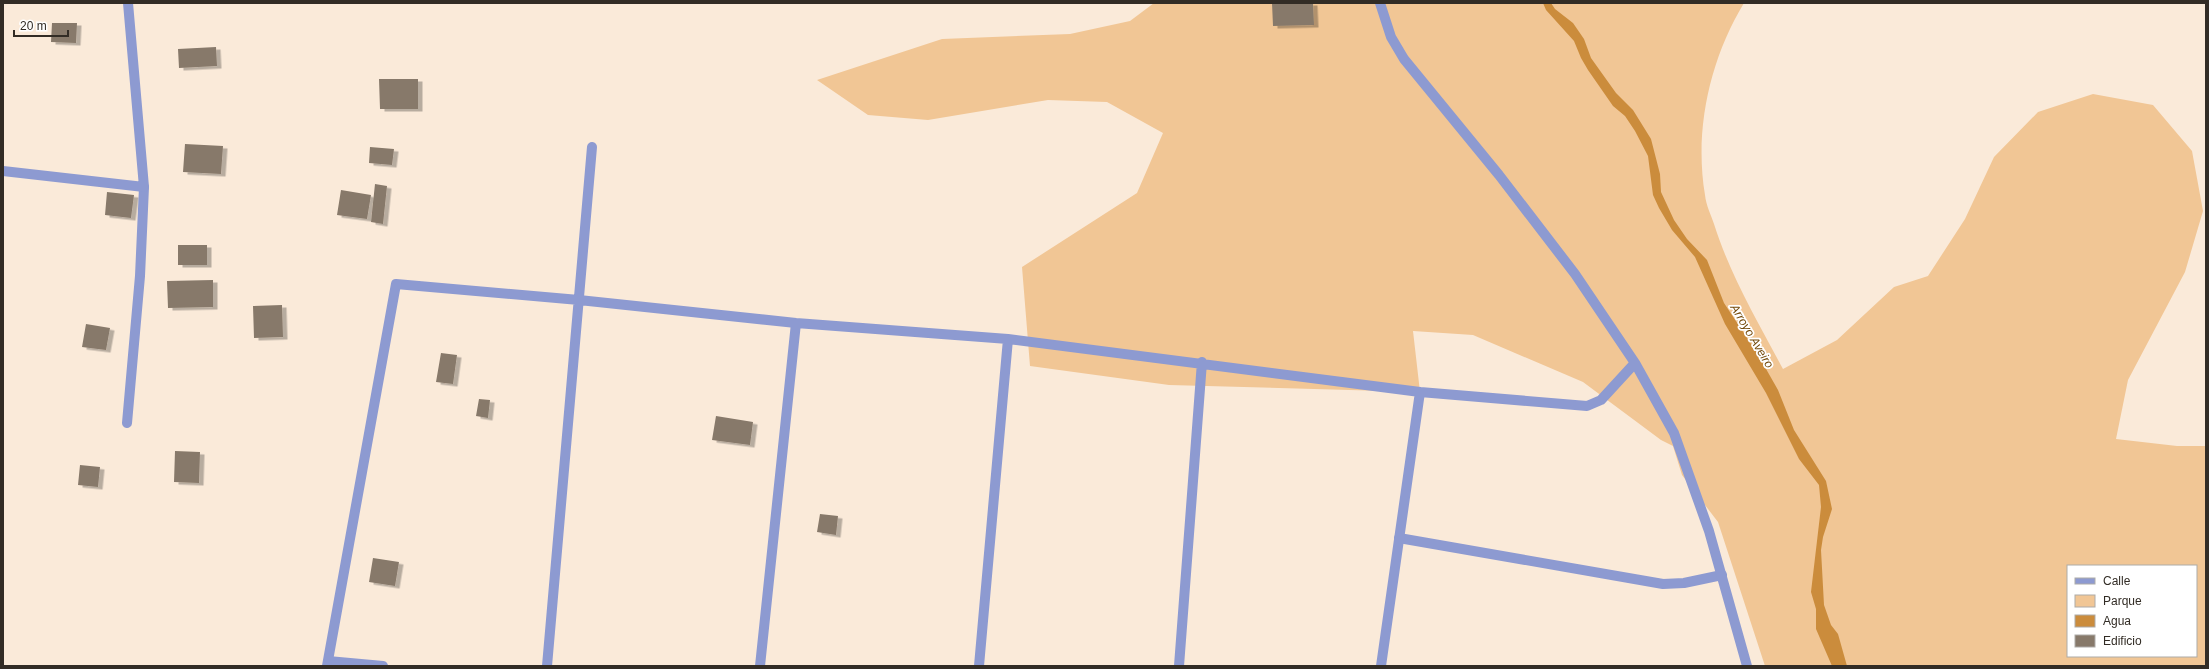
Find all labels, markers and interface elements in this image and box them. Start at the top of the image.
scale bar [14,12,68,38]
text: 20 m [20,19,47,33]
water label: Arroyo Aveiro [1727,301,1777,371]
legend [2067,565,2197,657]
text: Calle [2103,574,2131,588]
text: Parque [2103,594,2142,608]
text: Agua [2103,614,2131,628]
text: Edificio [2103,634,2142,648]

